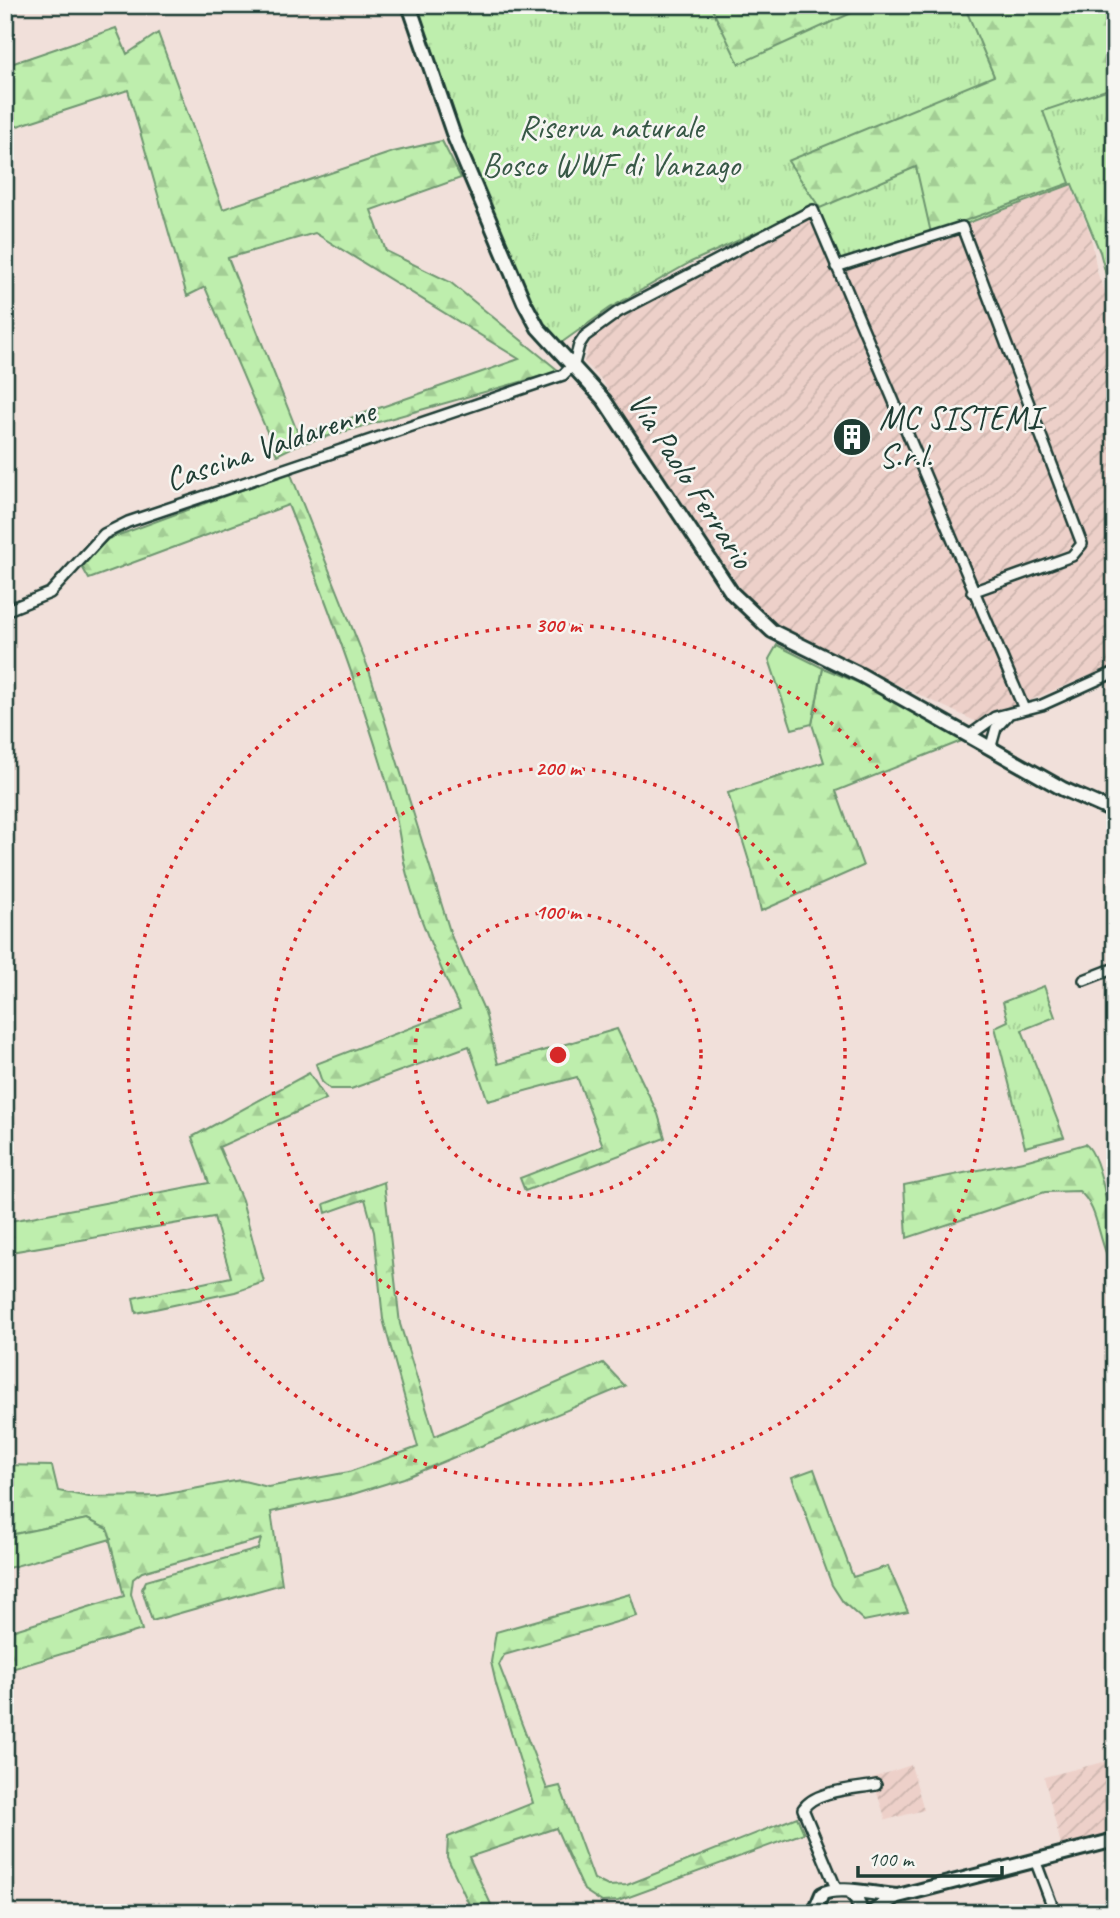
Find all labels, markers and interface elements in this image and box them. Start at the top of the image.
park label: Riserva naturale Bosco WWF di Vanzago [482,106,742,186]
street label: Via Paolo Ferrario [619,384,764,577]
street label: Cascina Valdarenne [160,389,383,501]
place label: MC SISTEMI S.r.l. [879,397,1048,477]
building icon: MC SISTEMI S.r.l. [831,416,873,458]
text: 300 m [535,612,583,638]
text: 200 m [535,755,583,781]
text: 100 m [535,899,583,925]
centre of rings [546,1043,570,1067]
scale bar [858,1834,1001,1878]
text: 100 m [868,1846,915,1872]

